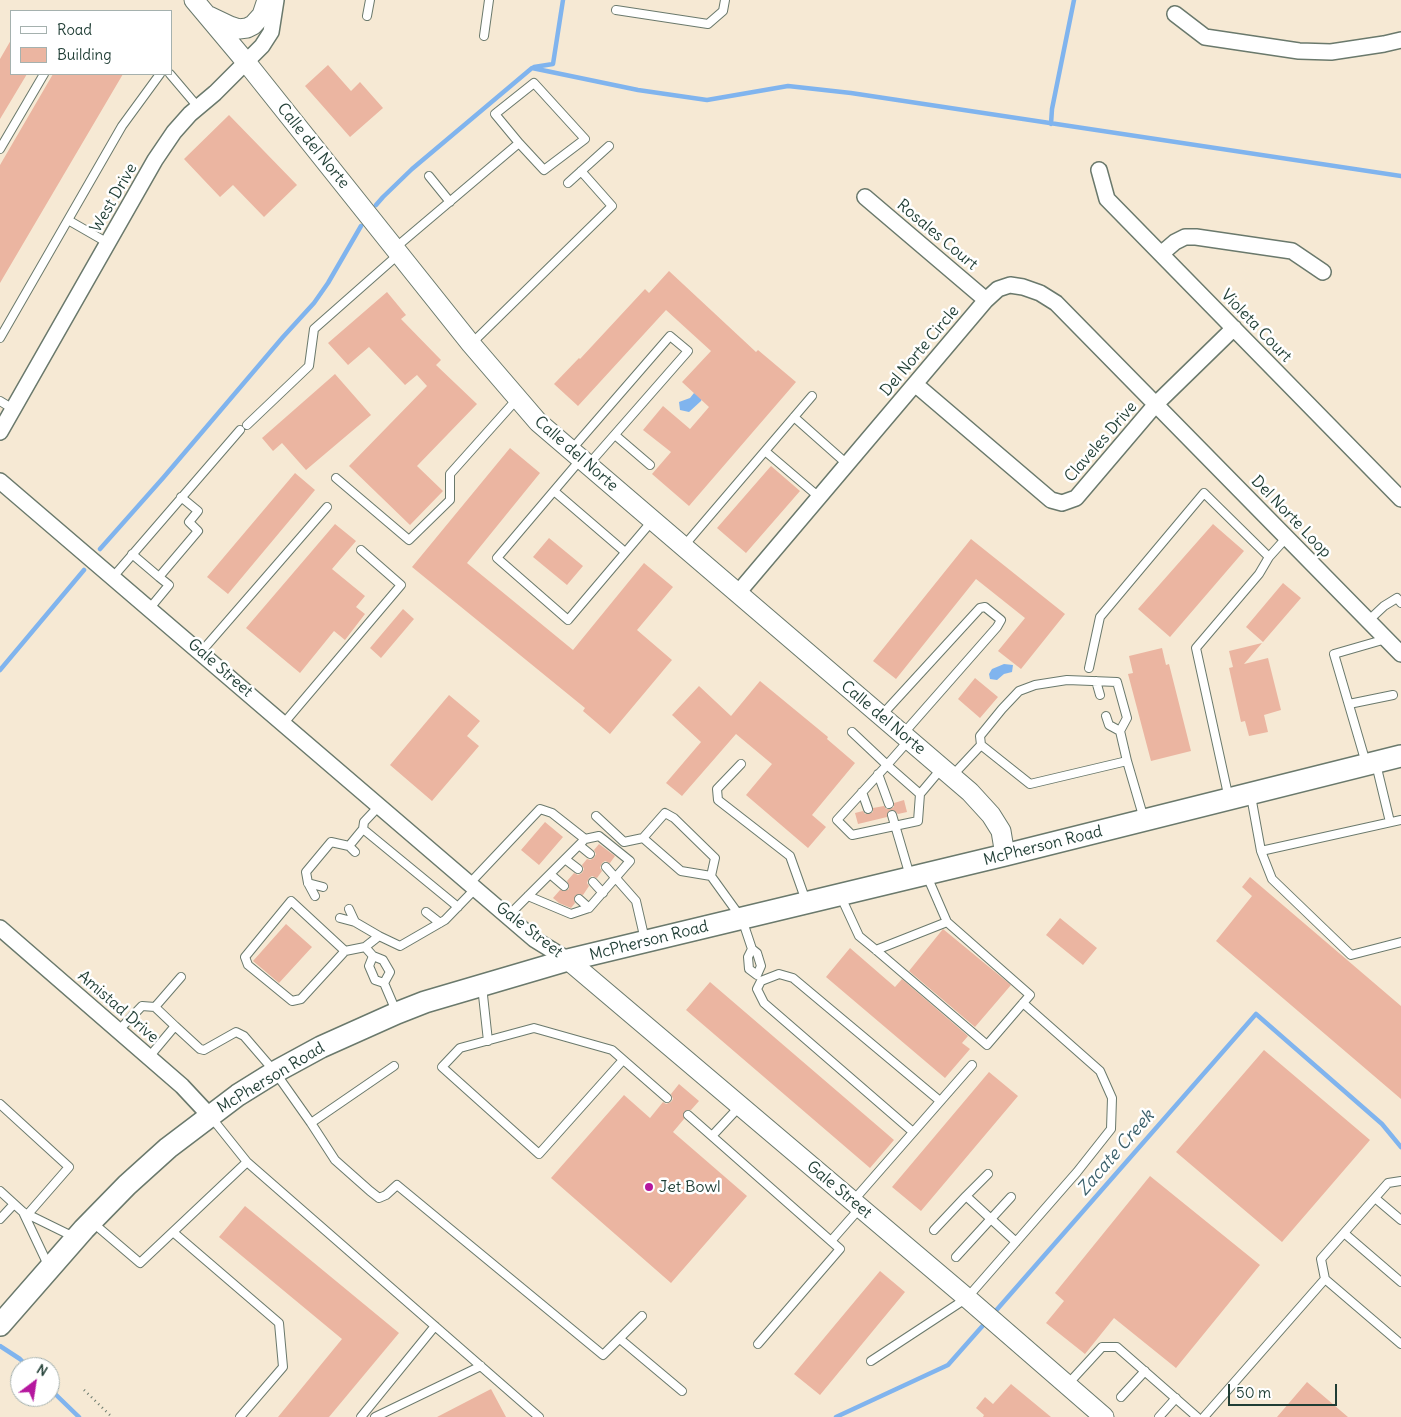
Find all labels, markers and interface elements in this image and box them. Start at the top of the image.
legend [10,10,172,75]
text: Road [57,20,92,39]
text: Building [57,45,112,64]
street label: Calle del Norte [273,99,353,193]
street label: West Drive [86,160,142,236]
street label: Rosales Court [893,196,981,274]
street label: Violeta Court [1217,286,1295,366]
street label: Del Norte Circle [877,302,963,400]
street label: Claveles Drive [1061,398,1141,486]
street label: Calle del Norte [530,412,622,496]
street label: Del Norte Loop [1247,472,1335,562]
street label: Gale Street [184,635,256,701]
street label: Calle del Norte [837,677,929,759]
street label: McPherson Road [982,822,1104,870]
street label: Gale Street [492,898,566,962]
street label: McPherson Road [588,917,710,965]
street label: Amistad Drive [74,967,162,1047]
street label: McPherson Road [214,1038,328,1118]
water label: Zacate Creek [1073,1106,1159,1200]
street label: Gale Street [802,1157,876,1223]
place label: Jet Bowl [659,1177,721,1197]
marker: Jet Bowl [643,1181,655,1193]
north arrow [10,1357,60,1407]
text: N [33,1360,51,1380]
scale bar [1231,1374,1340,1406]
text: 50 m [1236,1383,1271,1402]

